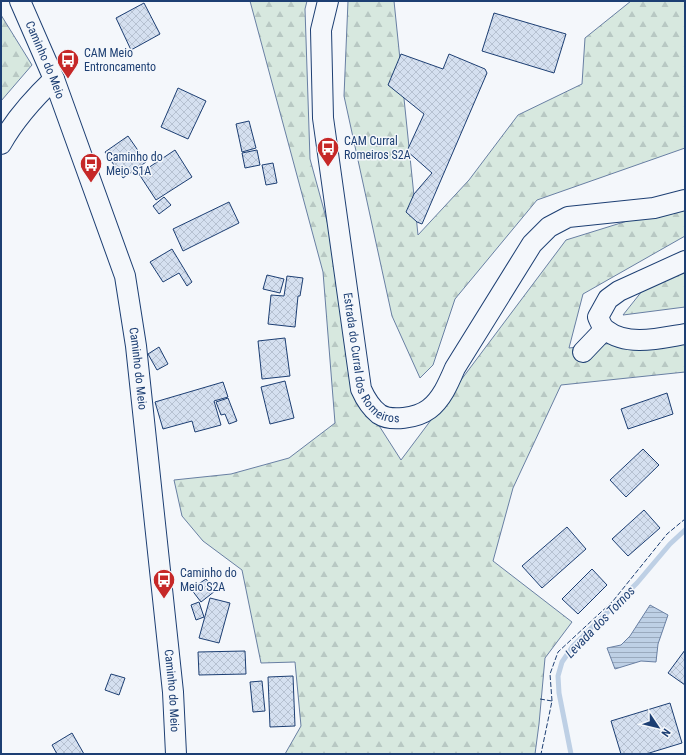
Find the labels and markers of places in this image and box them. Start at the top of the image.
place label: CAM Meio Entroncamento [84,46,156,74]
bus stop icon: CAM Meio Entroncamento [55,47,81,80]
place label: CAM Curral Romeiros S2A [344,134,411,162]
bus stop icon: CAM Curral Romeiros S2A [315,135,341,168]
place label: Caminho do Meio S1A [106,150,163,178]
bus stop icon: Caminho do Meio S1A [78,151,104,184]
place label: Caminho do Meio S2A [180,566,237,594]
bus stop icon: Caminho do Meio S2A [151,567,177,600]

